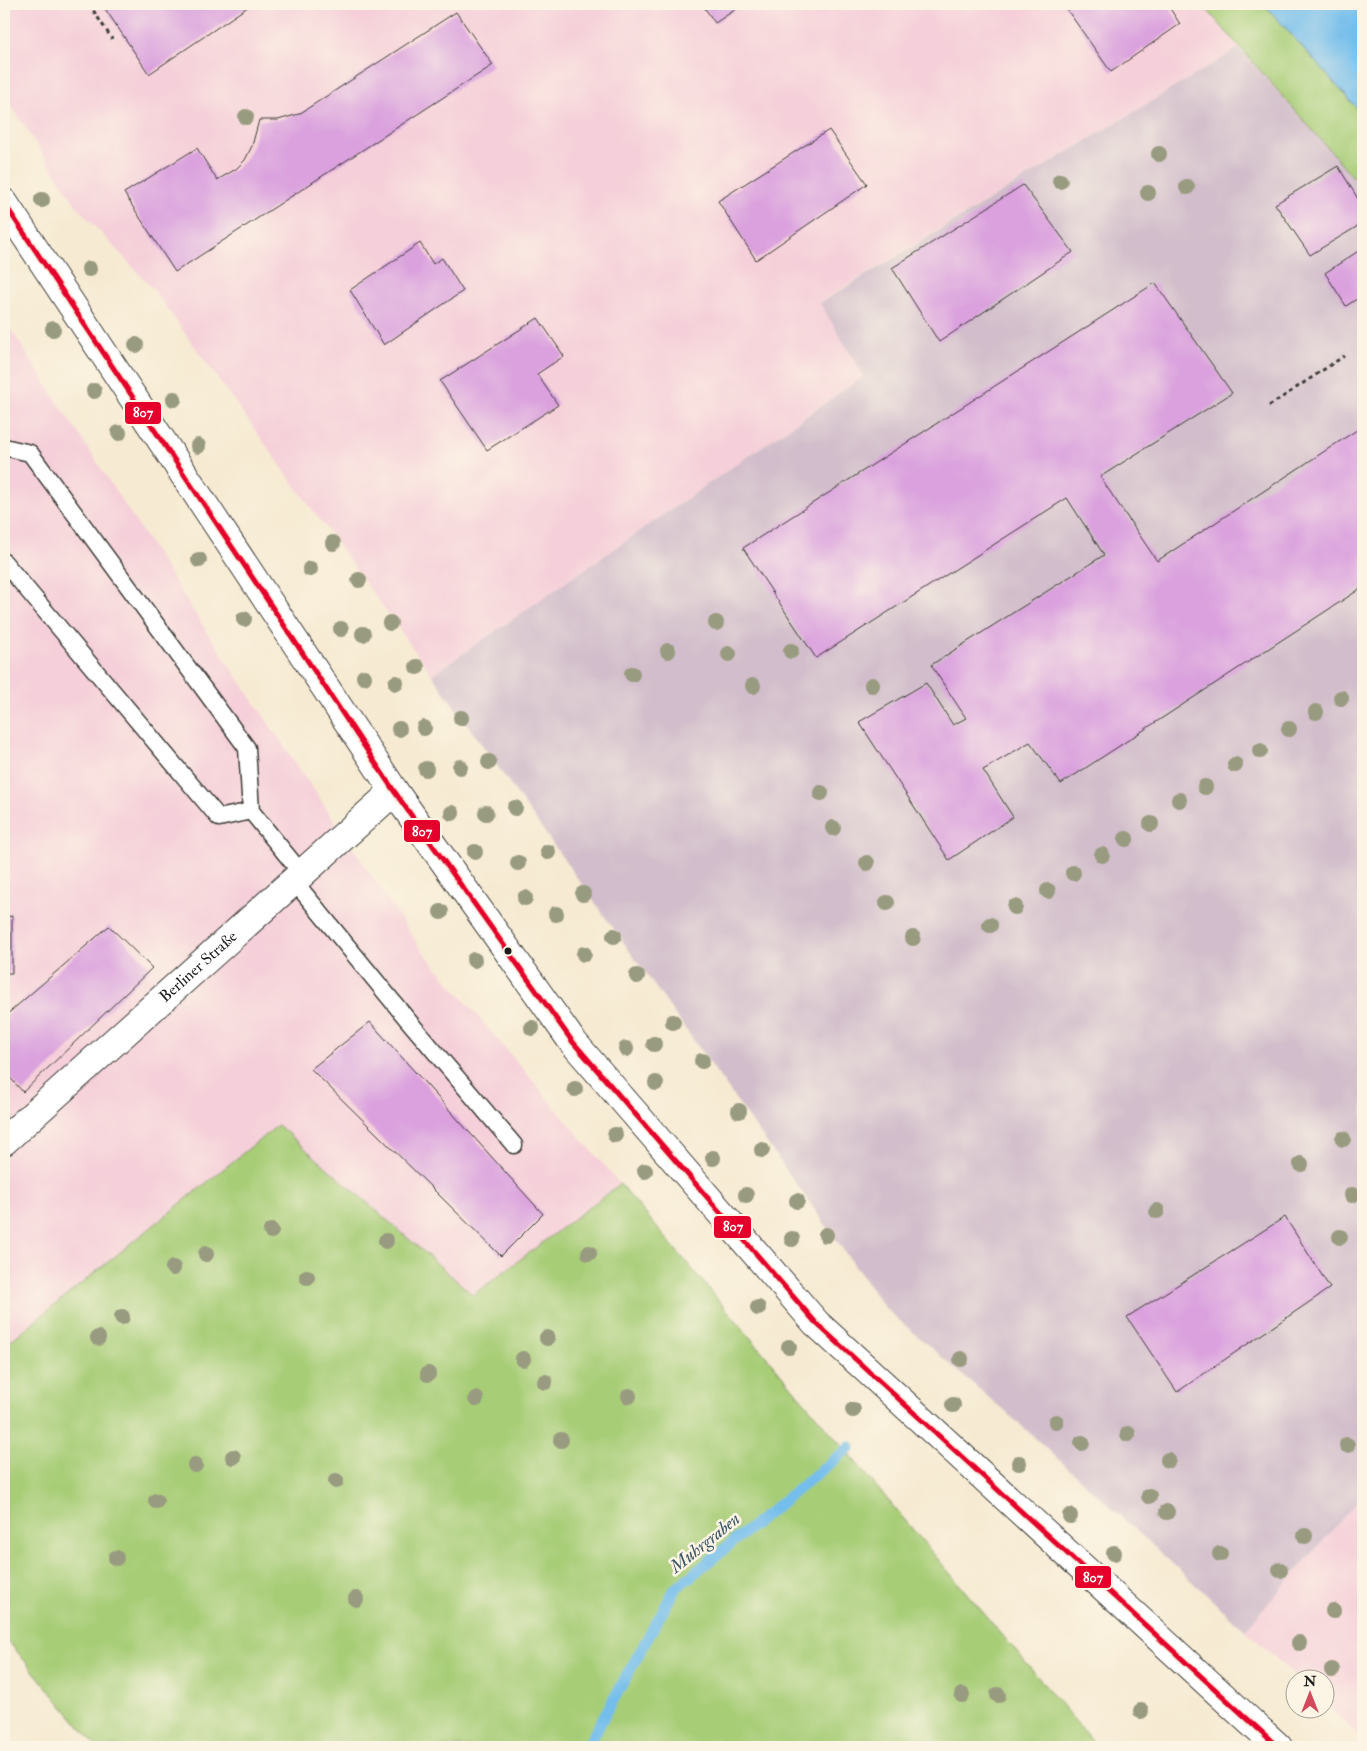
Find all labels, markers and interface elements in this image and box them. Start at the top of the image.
line badge: 807 [124,401,162,425]
text: 807 [133,404,154,421]
line badge: 807 [403,819,441,843]
text: 807 [412,823,433,840]
street label: Berliner Straße [155,926,242,1007]
unlabelled marker [503,946,513,956]
line badge: 807 [713,1215,752,1239]
text: 807 [723,1218,744,1235]
water label: Muhrgraben [664,1508,745,1579]
line badge: 807 [1074,1565,1112,1589]
text: 807 [1083,1569,1104,1586]
north arrow [1284,1668,1334,1718]
text: N [1303,1673,1317,1690]

